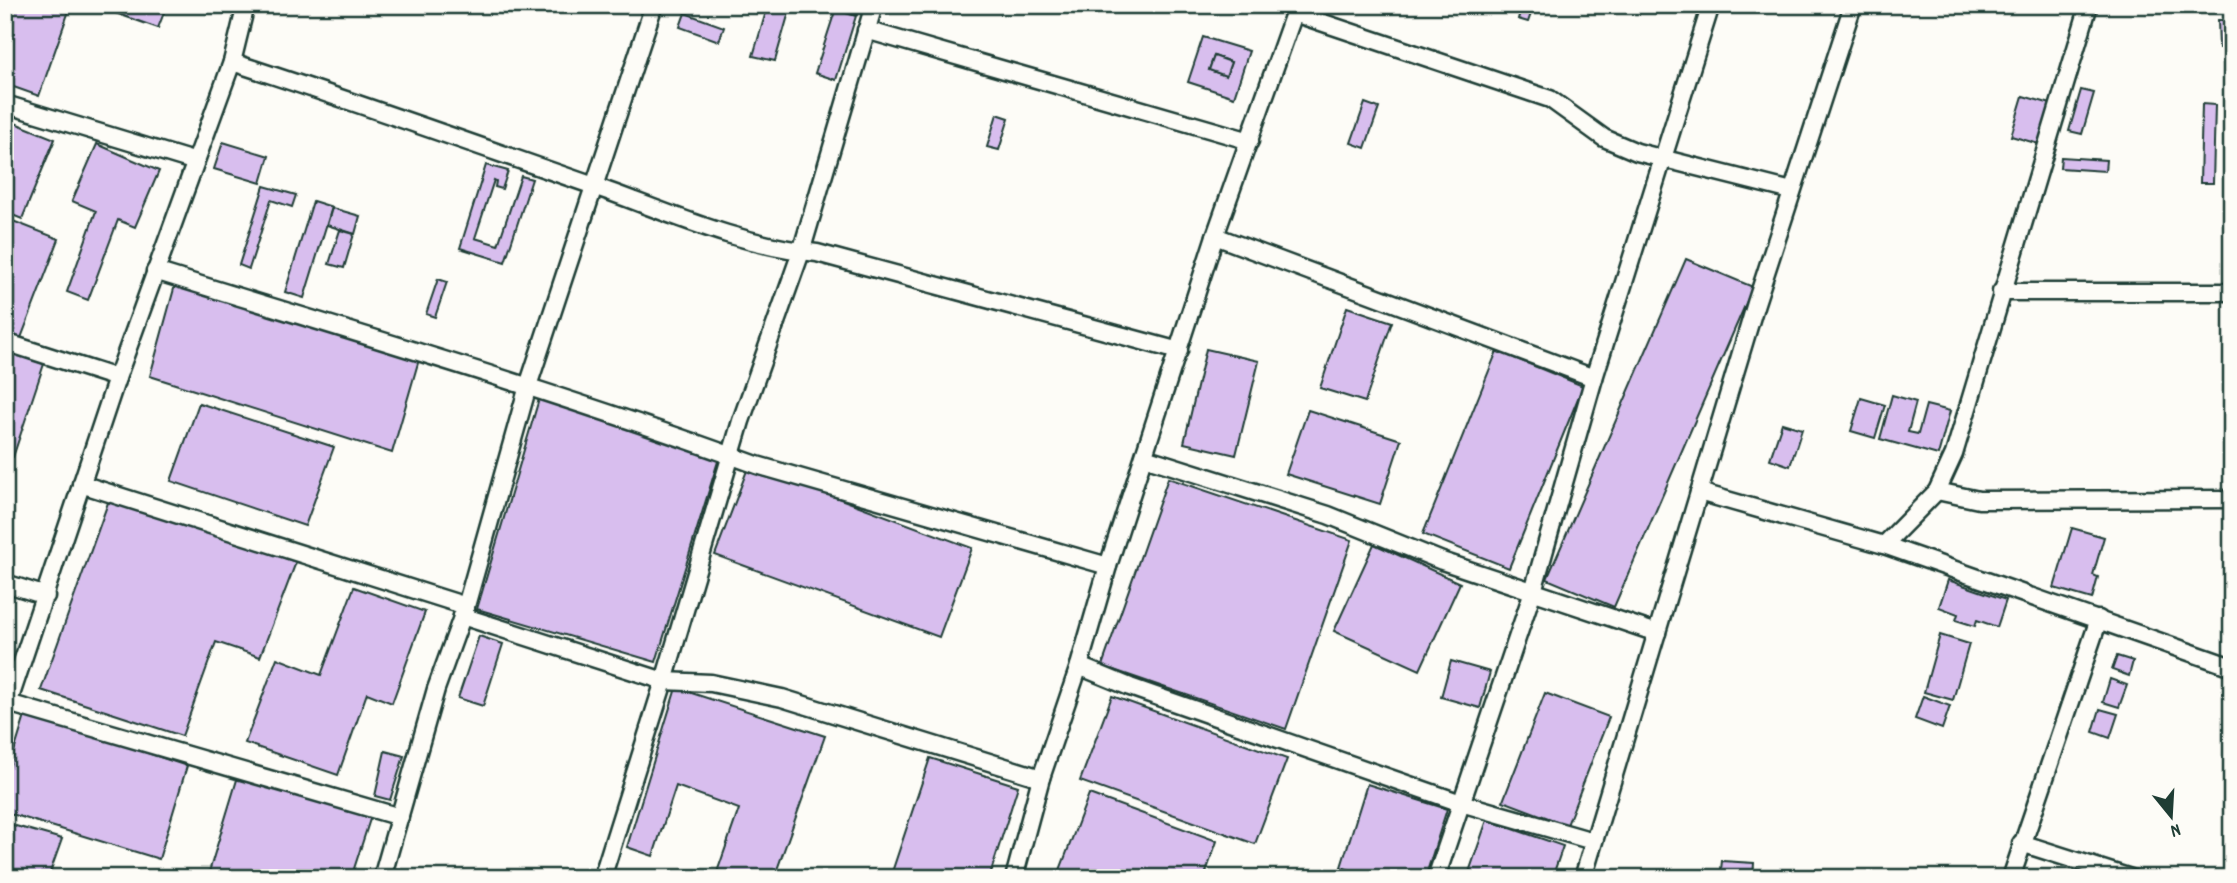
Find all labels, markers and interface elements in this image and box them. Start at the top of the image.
north arrow [2136,782,2206,852]
text: N [2167,815,2184,843]

